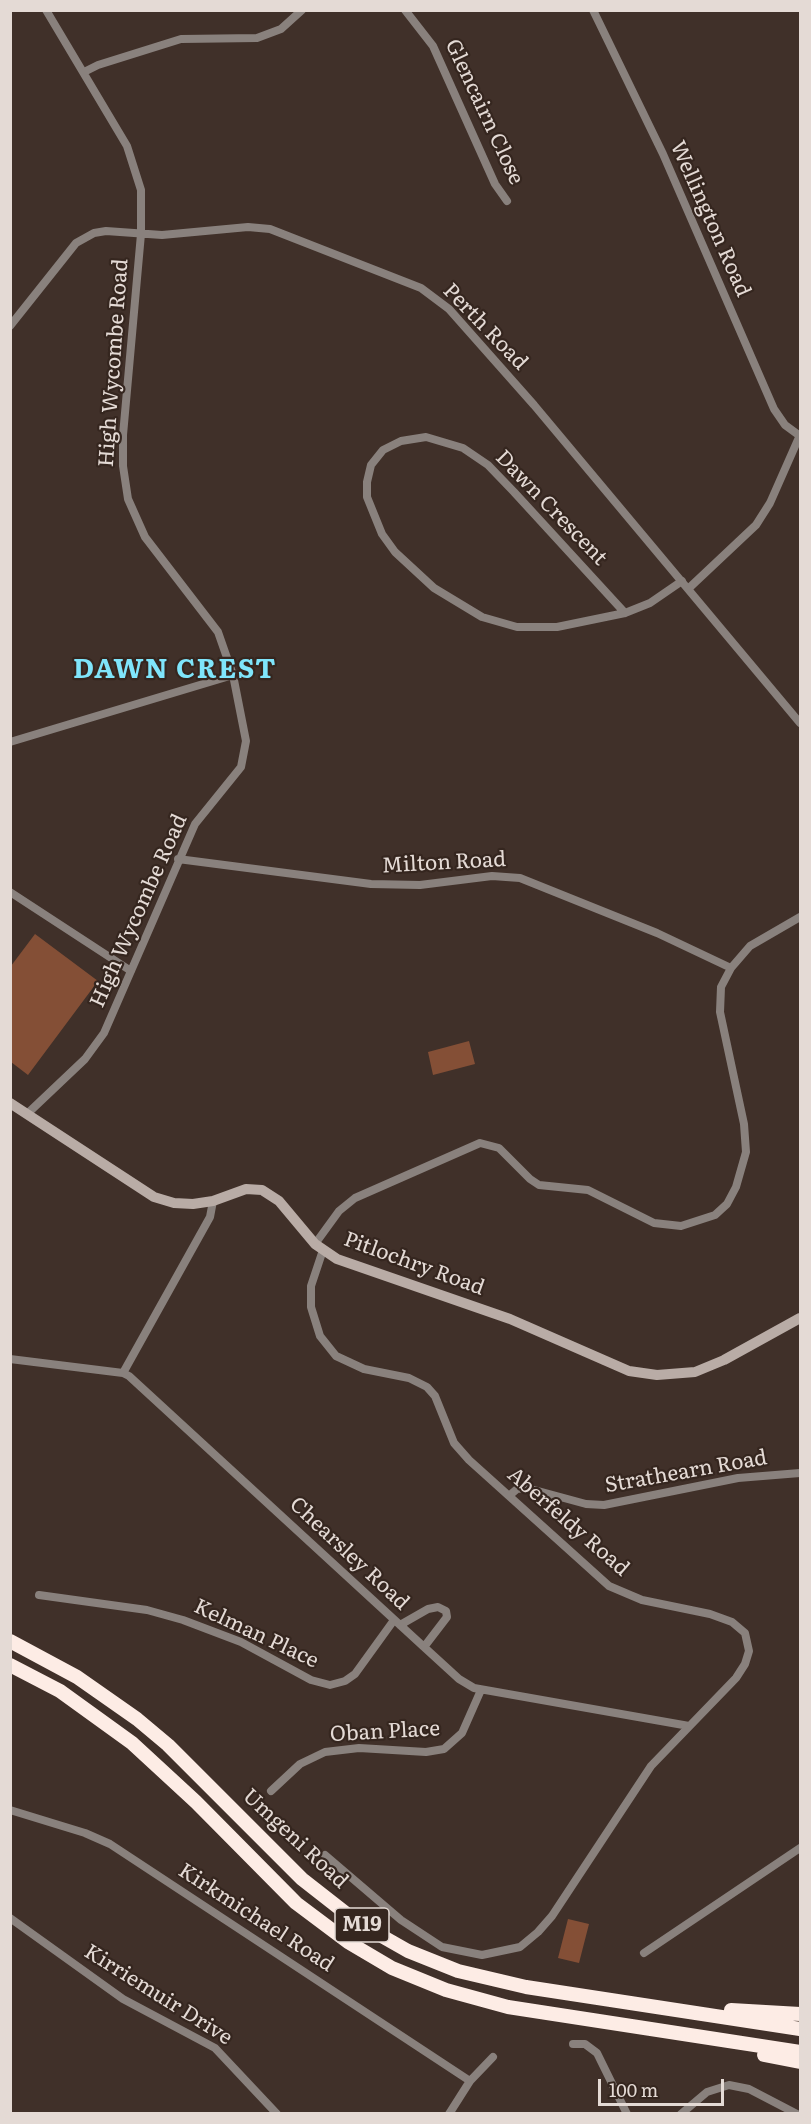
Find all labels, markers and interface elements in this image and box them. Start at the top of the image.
street label: Glencairn Close [439,35,529,189]
street label: Wellington Road [664,137,756,301]
street label: High Wycombe Road [94,258,134,468]
street label: Perth Road [437,278,533,376]
street label: Dawn Crescent [490,445,612,571]
district label: DAWN CREST [73,654,277,686]
street label: High Wycombe Road [85,810,193,1012]
street label: Milton Road [381,847,507,879]
street label: Pitlochry Road [340,1227,488,1301]
street label: Strathearn Road [603,1445,769,1499]
street label: Aberfeldy Road [502,1462,634,1582]
street label: Chearsley Road [284,1492,414,1616]
street label: Kelman Place [190,1594,322,1674]
street label: Oban Place [329,1717,441,1747]
street label: Umgeni Road [237,1784,353,1894]
street label: Kirkmichael Road [173,1858,339,1978]
road number: M19 [335,1908,389,1942]
street label: Kirriemuir Drive [79,1939,237,2051]
scale bar [601,2067,727,2105]
text: 100 m [609,2076,658,2103]

